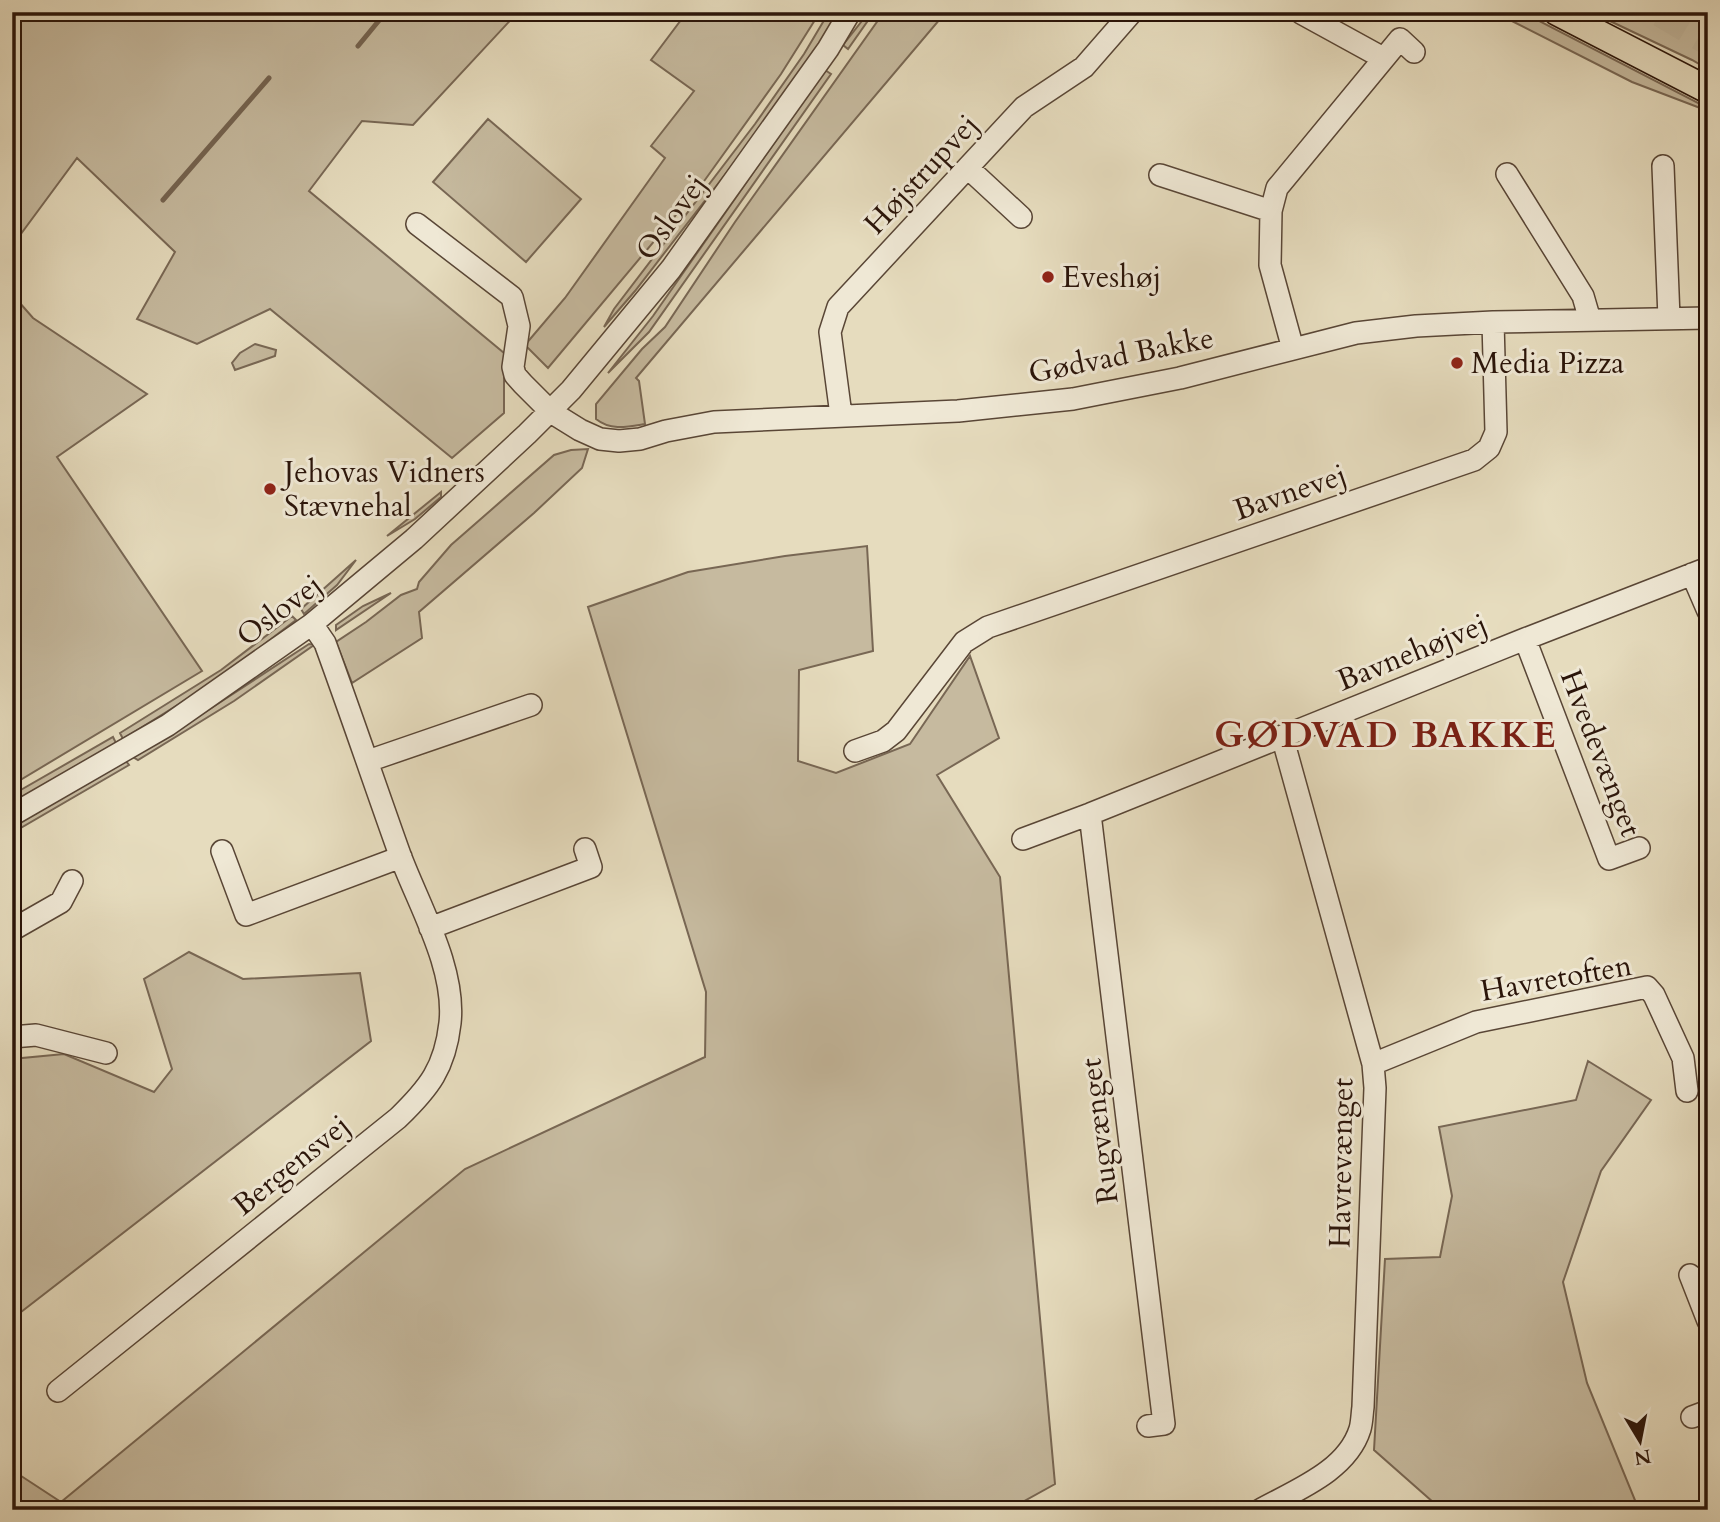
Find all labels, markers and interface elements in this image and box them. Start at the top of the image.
street label: Højstrupvej [855,105,988,243]
street label: Oslovej [626,166,717,269]
place label: Eveshøj [1062,257,1161,298]
marker: Eveshøj [1040,269,1056,285]
street label: Gødvad Bakke [1025,317,1217,394]
place label: Media Pizza [1471,343,1624,384]
marker: Media Pizza [1449,355,1465,371]
place label: Jehovas Vidners Stævnehal [280,452,485,527]
street label: Bavnevej [1228,454,1352,531]
marker: Jehovas Vidners Stævnehal [262,481,278,497]
street label: Oslovej [228,565,330,656]
street label: Bavnehøjvej [1331,604,1493,701]
street label: Hvedevænget [1550,664,1651,843]
district label: GØDVAD BAKKE [1214,710,1558,760]
street label: Havretoften [1477,945,1635,1012]
street label: Rugvænget [1070,1055,1129,1206]
street label: Havrevænget [1320,1077,1363,1248]
street label: Bergensvej [224,1105,359,1225]
north arrow [1604,1406,1674,1476]
text: N [1632,1443,1653,1471]

